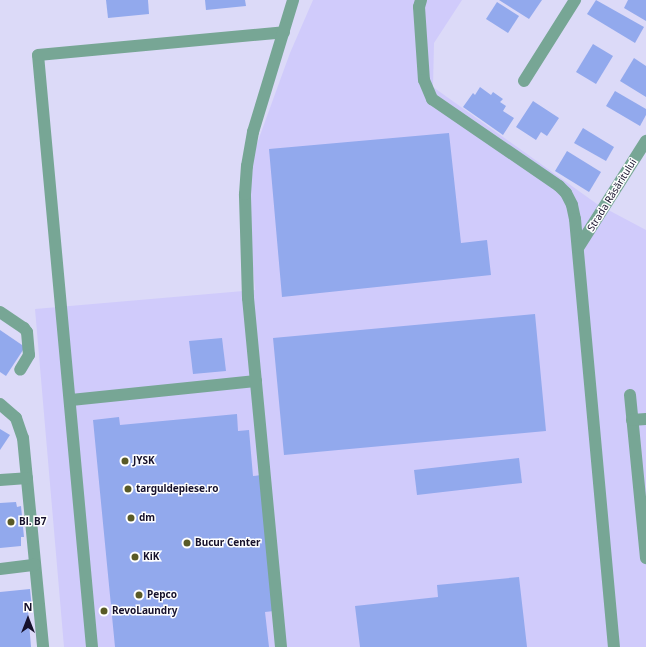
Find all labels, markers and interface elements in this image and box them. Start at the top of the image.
street label: Strada Răsăritului [585,157,639,233]
place label: JYSK [133,455,155,467]
marker: JYSK [120,456,130,466]
place label: targuldepiese.ro [136,483,218,495]
marker: targuldepiese.ro [123,484,133,494]
place label: dm [139,512,155,524]
marker: dm [126,513,136,523]
place label: Bl. B7 [19,516,46,528]
marker: Bl. B7 [6,517,16,527]
place label: Bucur Center [195,537,261,549]
marker: Bucur Center [182,538,192,548]
place label: KiK [143,551,159,563]
marker: KiK [130,552,140,562]
place label: Pepco [147,589,177,601]
marker: Pepco [134,590,144,600]
north arrow [8,599,48,639]
text: N [24,599,32,614]
place label: RevoLaundry [112,605,177,617]
marker: RevoLaundry [99,606,109,616]

